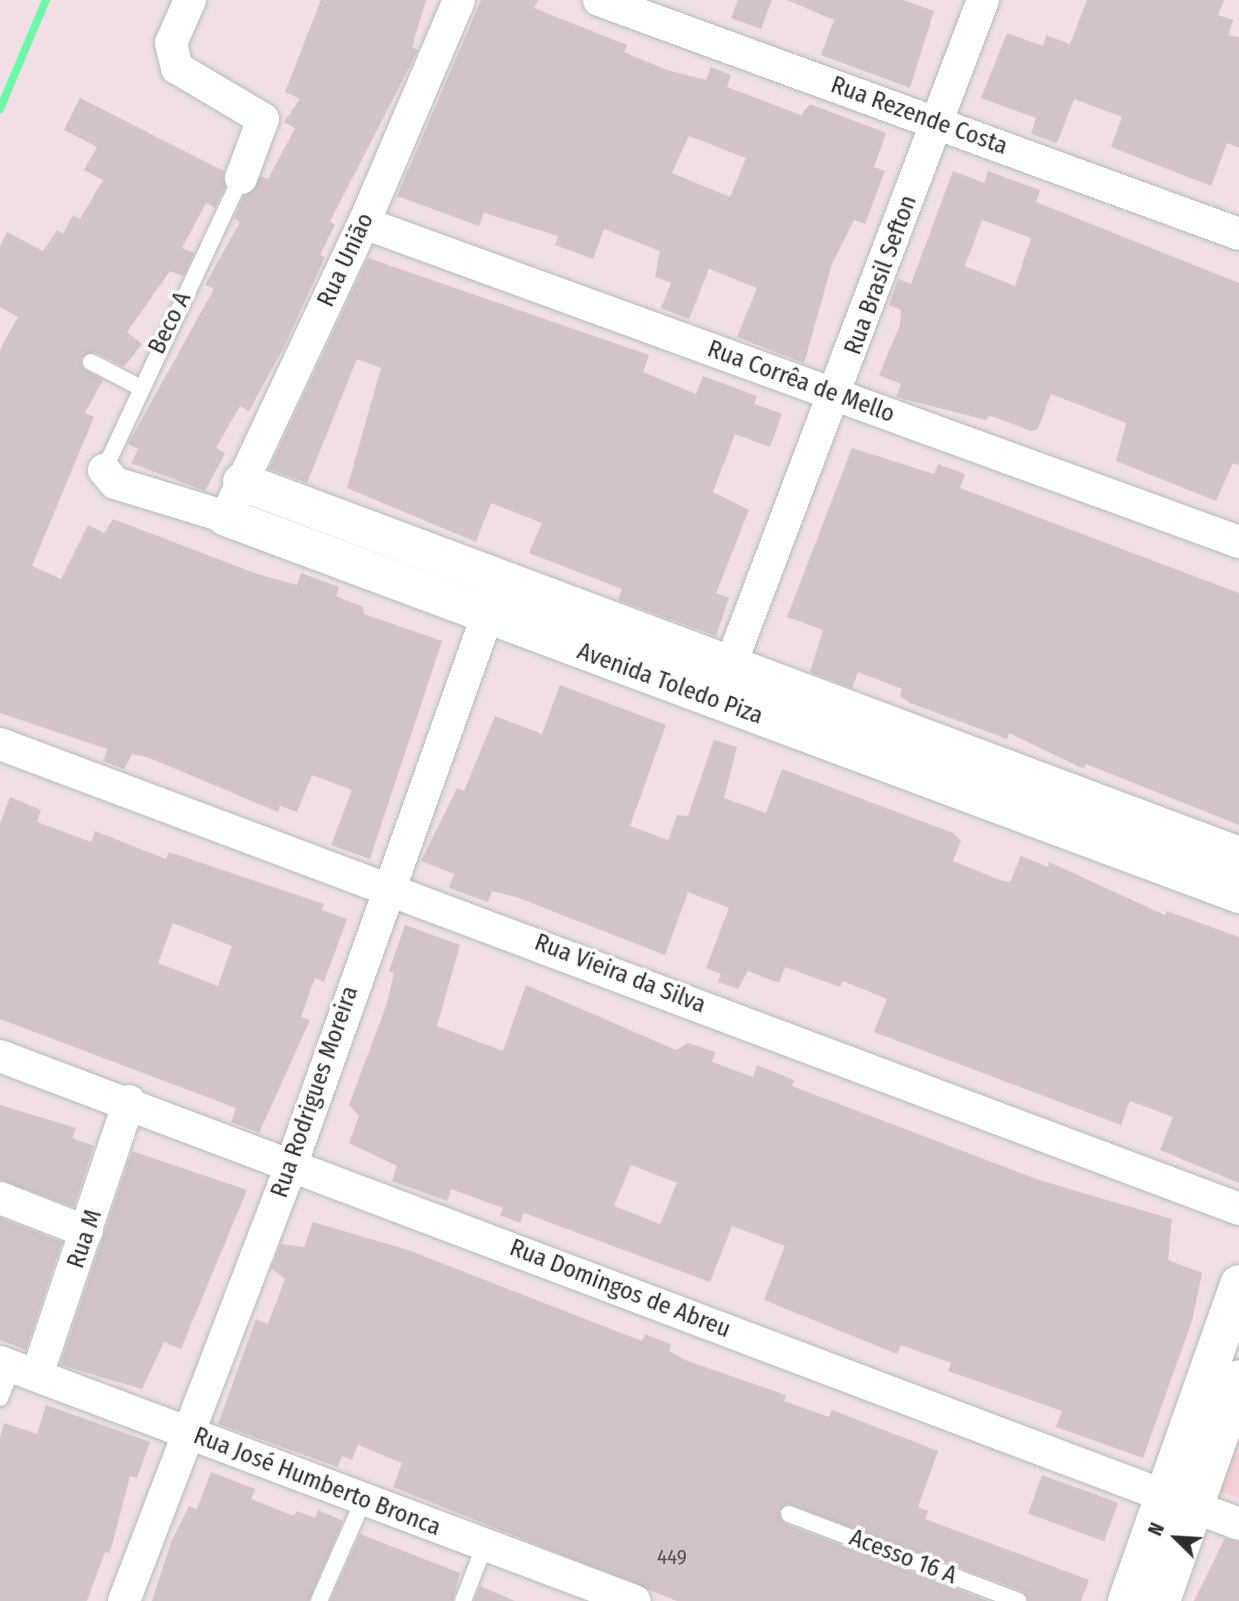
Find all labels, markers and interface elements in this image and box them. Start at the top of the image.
street label: Rua Rezende Costa [827,71,1011,161]
street label: Rua Brasil Sefton [839,191,923,359]
street label: Rua União [312,208,380,312]
street label: Beco A [143,287,197,359]
street label: Rua Corrêa de Mello [704,335,898,429]
street label: Avenida Toledo Piza [573,637,767,731]
street label: Rua Vieira da Silva [531,928,709,1020]
street label: Rua Rodrigues Moreira [265,983,365,1201]
street label: Rua M [62,1206,108,1272]
street label: Rua Domingos de Abreu [506,1234,734,1344]
street label: Rua José Humberto Bronca [189,1422,445,1542]
north arrow [1141,1503,1211,1573]
text: N [1144,1519,1169,1539]
street label: Acesso 16 A [845,1523,961,1591]
house number: 449 [657,1544,687,1570]

